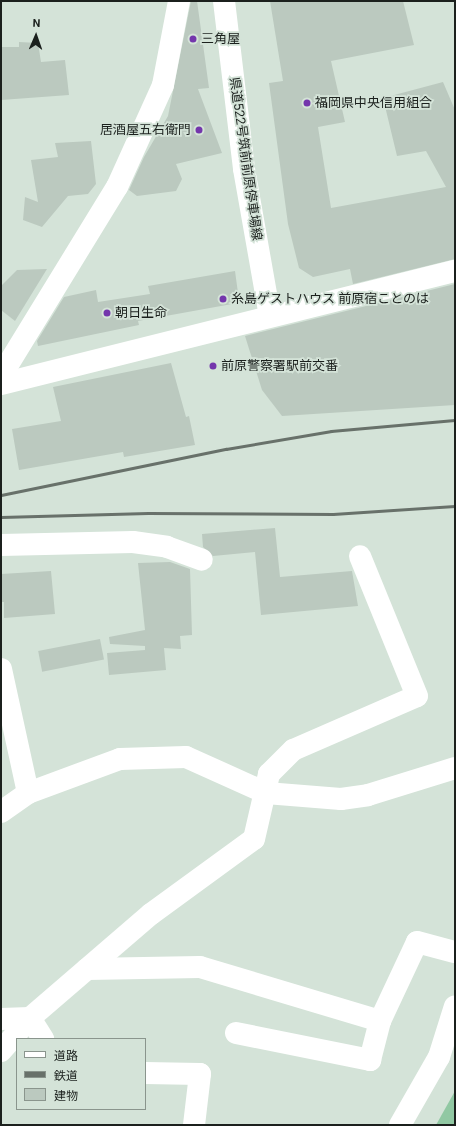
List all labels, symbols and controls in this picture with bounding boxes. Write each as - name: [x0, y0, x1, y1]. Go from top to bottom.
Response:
- north arrow: [16, 16, 56, 56]
- text: N: [32, 17, 41, 30]
- place label: 三角屋: [201, 31, 240, 47]
- marker: 三角屋: [188, 34, 198, 44]
- street label: 県道522号筑前前原停車場線: [226, 76, 264, 242]
- place label: 福岡県中央信用組合: [315, 95, 432, 111]
- marker: 福岡県中央信用組合: [302, 98, 312, 108]
- place label: 居酒屋五右衛門: [100, 122, 191, 138]
- marker: 居酒屋五右衛門: [194, 125, 204, 135]
- place label: 糸島ゲストハウス 前原宿ことのは: [231, 291, 429, 307]
- marker: 糸島ゲストハウス 前原宿ことのは: [218, 294, 228, 304]
- place label: 朝日生命: [115, 305, 167, 321]
- marker: 朝日生命: [102, 308, 112, 318]
- place label: 前原警察署駅前交番: [221, 358, 338, 374]
- marker: 前原警察署駅前交番: [208, 361, 218, 371]
- legend: [16, 1038, 146, 1110]
- text: 道路: [54, 1049, 78, 1063]
- text: 鉄道: [54, 1069, 78, 1083]
- text: 建物: [54, 1089, 78, 1103]

